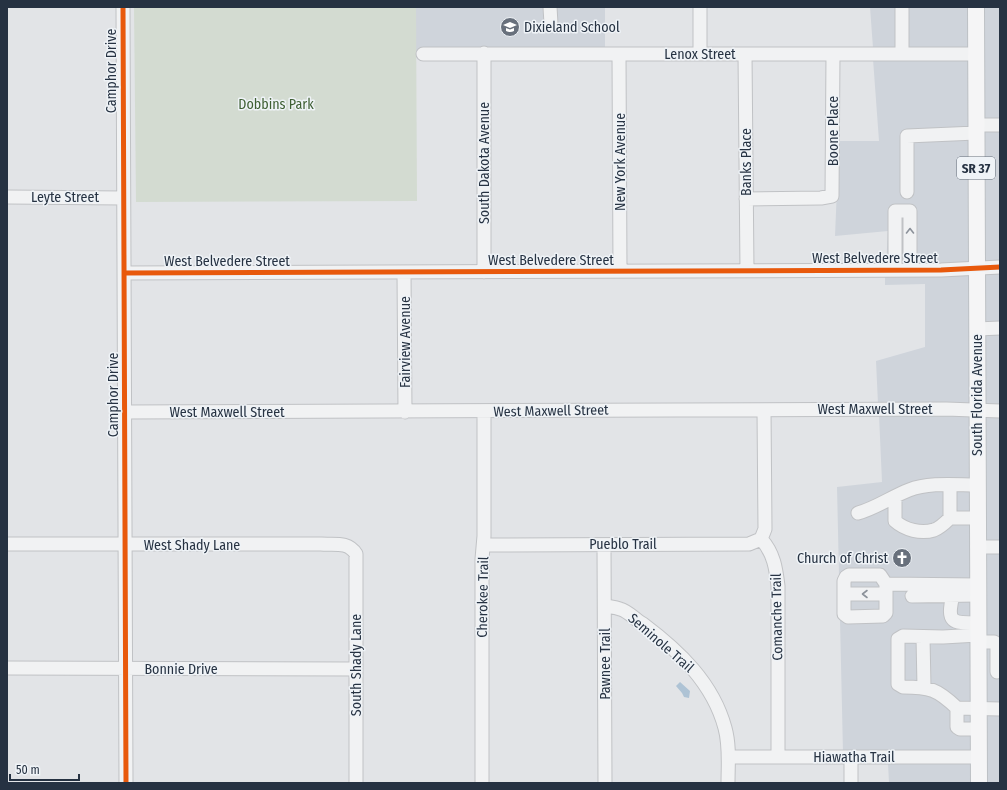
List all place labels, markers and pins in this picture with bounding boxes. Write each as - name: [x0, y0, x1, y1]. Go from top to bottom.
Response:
- school or university icon: Dixieland School: [499, 16, 521, 38]
- place label: Dixieland School: [524, 19, 620, 36]
- church icon: Church of Christ: [891, 547, 913, 569]
- place label: Church of Christ: [797, 550, 888, 567]

